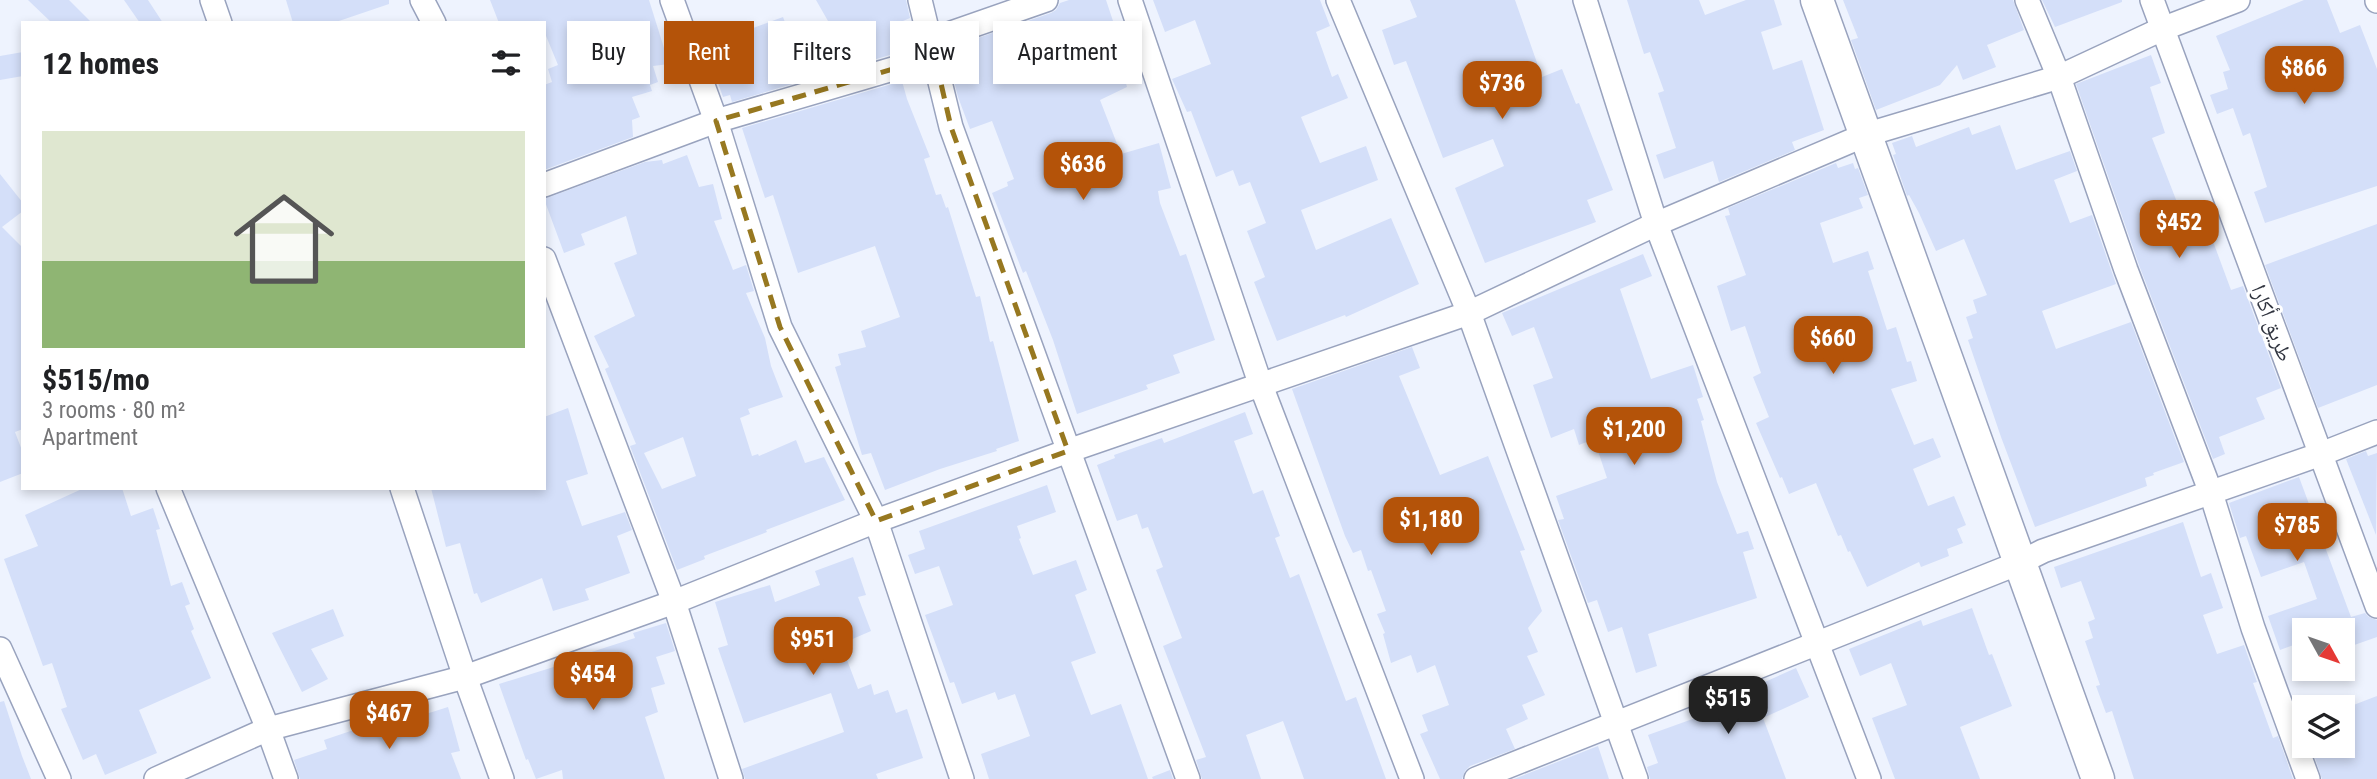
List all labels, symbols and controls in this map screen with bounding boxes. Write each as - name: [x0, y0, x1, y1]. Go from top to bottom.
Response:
- chip: Buy: [567, 21, 650, 84]
- chip: Rent: [664, 21, 754, 84]
- chip: Filters: [768, 21, 876, 84]
- chip: New: [890, 21, 979, 84]
- chip: Apartment: [993, 21, 1142, 84]
- icon: filters: [487, 44, 525, 82]
- text: 12 homes: [42, 46, 159, 81]
- pin: $866: [2263, 46, 2345, 106]
- text: $866: [2281, 55, 2327, 82]
- pin: $736: [1461, 61, 1543, 121]
- text: $736: [1479, 70, 1525, 97]
- pin: $636: [1042, 142, 1124, 202]
- text: $636: [1060, 151, 1106, 178]
- icon: home: [221, 176, 347, 302]
- pin: $452: [2138, 201, 2220, 260]
- text: $452: [2156, 209, 2202, 236]
- street label: طريق أكارا: [2246, 281, 2298, 365]
- pin: $660: [1792, 316, 1874, 376]
- text: $660: [1810, 325, 1856, 352]
- text: $515/mo: [42, 362, 150, 397]
- text: 3 rooms · 80 m²: [42, 397, 185, 424]
- pin: $1,200: [1577, 407, 1691, 467]
- text: $1,200: [1602, 416, 1666, 443]
- text: Apartment: [42, 424, 138, 451]
- pin: $1,180: [1374, 498, 1488, 557]
- pin: $785: [2256, 504, 2338, 563]
- text: $1,180: [1399, 506, 1463, 533]
- text: $785: [2274, 512, 2320, 539]
- pin: $951: [772, 618, 854, 677]
- north arrow: [2292, 618, 2356, 681]
- map controls: [2292, 618, 2355, 758]
- text: $951: [790, 626, 836, 653]
- pin: $454: [552, 652, 634, 712]
- text: $454: [570, 661, 616, 688]
- pin: $515: [1687, 676, 1769, 736]
- text: $515: [1705, 685, 1751, 712]
- pin: $467: [348, 692, 430, 751]
- button: layers: [2292, 695, 2355, 758]
- text: $467: [366, 700, 412, 727]

